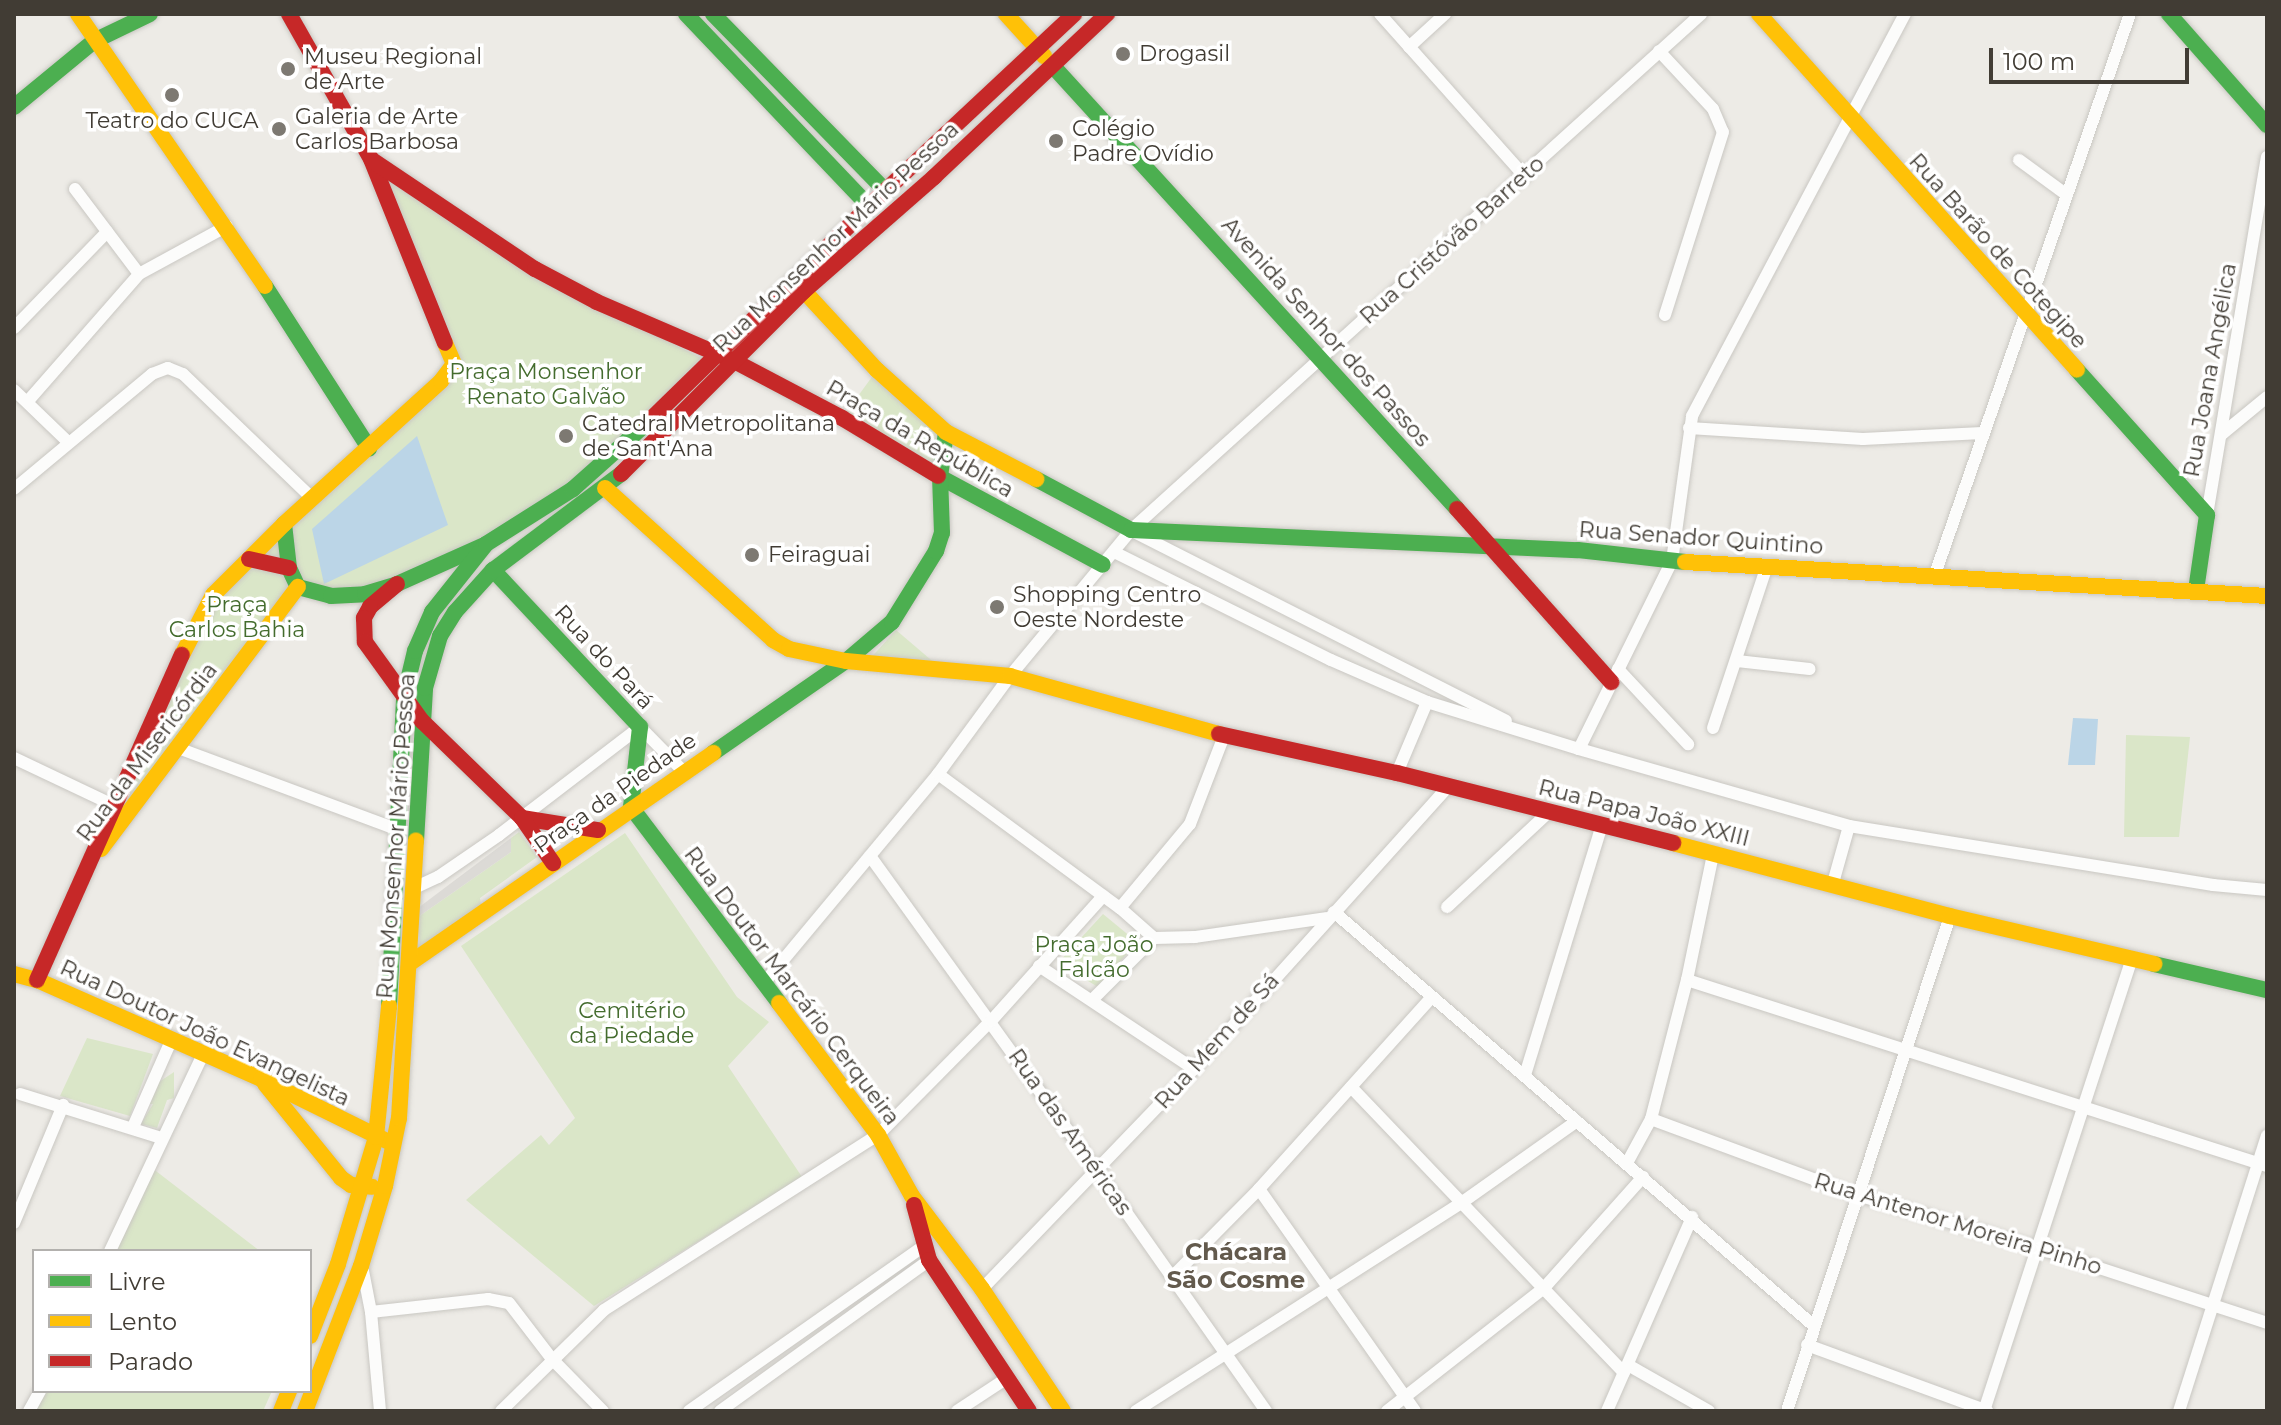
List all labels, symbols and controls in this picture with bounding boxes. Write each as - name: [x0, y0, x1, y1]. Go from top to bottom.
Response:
- scale bar: [1993, 32, 2193, 82]
- place label: Drogasil: [1139, 41, 1230, 67]
- place label: Museu Regional de Arte: [304, 43, 482, 94]
- marker: Drogasil: [1114, 45, 1132, 63]
- text: 100 m: [2003, 47, 2075, 76]
- marker: Museu Regional de Arte: [279, 60, 297, 78]
- marker: Teatro do CUCA: [163, 86, 181, 104]
- place label: Galeria de Arte Carlos Barbosa: [295, 103, 459, 154]
- place label: Teatro do CUCA: [86, 108, 258, 134]
- place label: Colégio Padre Ovídio: [1072, 115, 1214, 166]
- street label: Rua Monsenhor Mário Pessoa: [708, 116, 964, 358]
- marker: Galeria de Arte Carlos Barbosa: [270, 120, 288, 138]
- marker: Colégio Padre Ovídio: [1047, 132, 1065, 150]
- street label: Rua Barão de Cotegipe: [1903, 148, 2093, 354]
- street label: Rua Cristóvão Barreto: [1354, 150, 1550, 330]
- street label: Avenida Senhor dos Passos: [1216, 212, 1436, 452]
- street label: Rua Joana Angélica: [2178, 261, 2242, 479]
- park label: Praça Monsenhor Renato Galvão: [449, 358, 643, 410]
- street label: Praça da República: [822, 375, 1018, 503]
- place label: Catedral Metropolitana de Sant'Ana: [582, 410, 835, 462]
- marker: Catedral Metropolitana de Sant'Ana: [557, 427, 575, 445]
- street label: Rua Senador Quintino: [1578, 516, 1824, 560]
- place label: Feiraguai: [768, 542, 870, 568]
- marker: Feiraguai: [743, 546, 761, 564]
- place label: Shopping Centro Oeste Nordeste: [1013, 581, 1201, 632]
- park label: Praça Carlos Bahia: [169, 591, 305, 642]
- marker: Shopping Centro Oeste Nordeste: [988, 598, 1006, 616]
- street label: Rua do Pará: [549, 599, 659, 715]
- street label: Rua da Misericórdia: [71, 657, 223, 847]
- street label: Rua Monsenhor Mário Pessoa: [371, 672, 421, 1000]
- street label: Praça da Piedade: [529, 727, 701, 859]
- street label: Rua Papa João XXIII: [1536, 774, 1752, 852]
- street label: Rua Doutor Marcário Cerqueira: [679, 842, 905, 1130]
- park label: Praça João Falcão: [1035, 931, 1153, 982]
- street label: Rua Doutor João Evangelista: [56, 954, 354, 1112]
- street label: Rua Mem de Sá: [1149, 968, 1285, 1114]
- park label: Cemitério da Piedade: [570, 997, 694, 1048]
- street label: Rua das Américas: [1003, 1044, 1137, 1220]
- street label: Rua Antenor Moreira Pinho: [1811, 1168, 2105, 1280]
- district label: Chácara São Cosme: [1167, 1238, 1305, 1294]
- legend: [32, 1249, 312, 1393]
- text: Livre: [108, 1267, 165, 1296]
- text: Lento: [108, 1307, 177, 1336]
- text: Parado: [108, 1347, 193, 1376]

